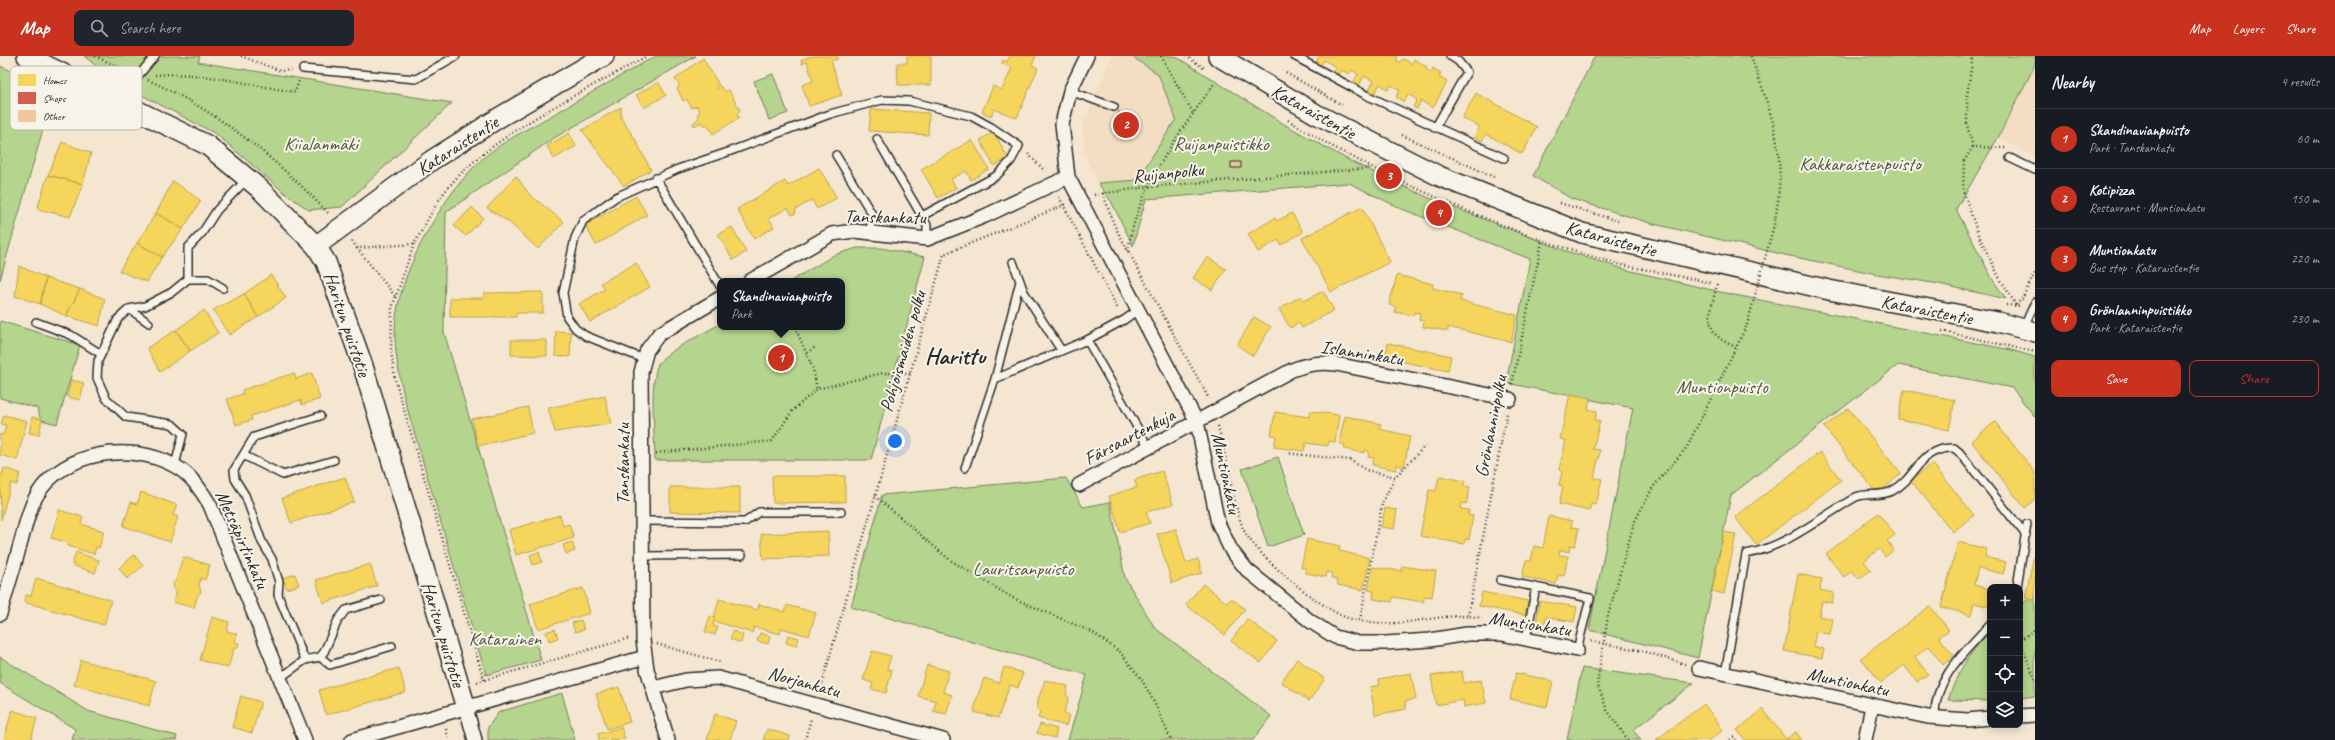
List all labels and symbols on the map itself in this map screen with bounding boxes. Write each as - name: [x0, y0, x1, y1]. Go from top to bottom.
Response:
- legend: [10, 66, 142, 130]
- text: Homes: [43, 73, 68, 87]
- street label: Kataraistentie: [1267, 79, 1361, 146]
- text: Shops: [43, 91, 67, 105]
- text: Other: [43, 109, 66, 123]
- street label: Kataraistentie: [412, 110, 504, 181]
- pin: 2: [1113, 110, 1139, 140]
- park label: Kiialanmäki: [284, 132, 361, 156]
- park label: Ruijanpuistikko: [1173, 132, 1270, 156]
- park label: Kakkaraistenpuisto: [1799, 152, 1923, 176]
- street label: Ruijanpolku: [1131, 157, 1207, 189]
- pin: 3: [1376, 161, 1402, 191]
- pin: 4: [1426, 198, 1452, 228]
- street label: Tanskankatu: [844, 204, 927, 230]
- street label: Kataraistentie: [1563, 215, 1660, 263]
- street label: Haritun puistotie: [318, 269, 377, 381]
- street label: Pohjoismaiden polku: [874, 286, 932, 415]
- street label: Kataraistentie: [1879, 289, 1976, 331]
- street label: Islanninkatu: [1319, 335, 1405, 371]
- district label: Harittu: [925, 342, 987, 371]
- pin: 1: [768, 343, 794, 373]
- street label: Grönlanninpolku: [1469, 372, 1513, 479]
- park label: Muntionpuisto: [1676, 375, 1769, 399]
- street label: Färsaartenkuja: [1080, 402, 1180, 471]
- street label: Tanskankatu: [611, 422, 635, 505]
- street label: Muntionkatu: [1206, 430, 1247, 518]
- your location: [885, 431, 905, 451]
- street label: Metsäpirtinkatu: [210, 487, 275, 593]
- park label: Lauritsanpuisto: [973, 557, 1075, 581]
- street label: Haritun puistotie: [416, 579, 471, 692]
- street label: Muntionkatu: [1487, 606, 1575, 643]
- park label: Katarainen: [469, 627, 542, 651]
- street label: Norjankatu: [765, 661, 843, 703]
- street label: Muntionkatu: [1805, 662, 1893, 703]

